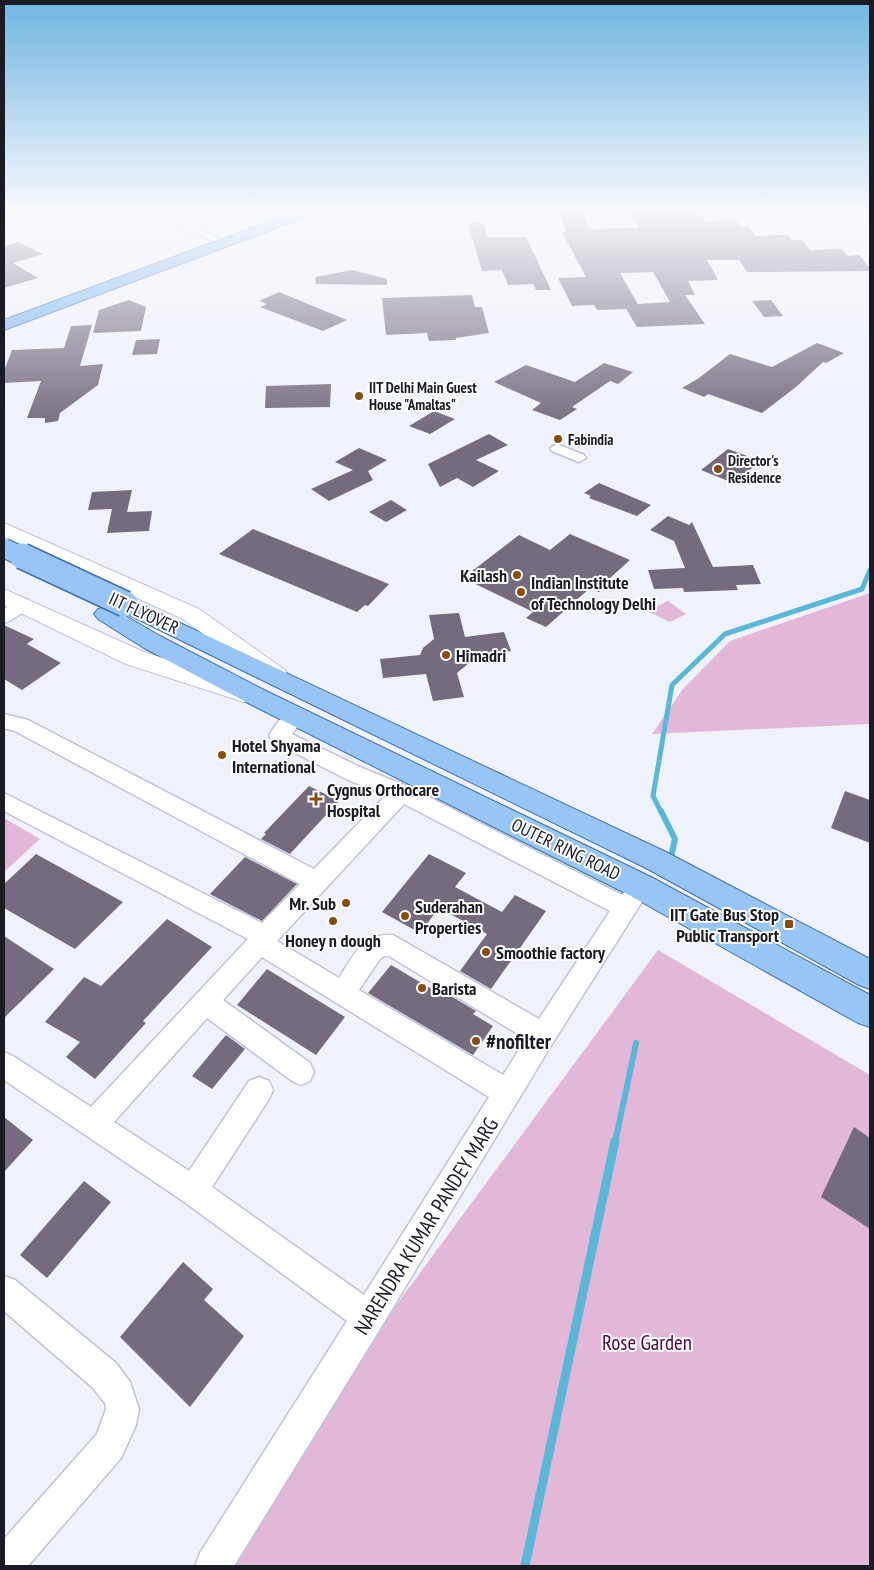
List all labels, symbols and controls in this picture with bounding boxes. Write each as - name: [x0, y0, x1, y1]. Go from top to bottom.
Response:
- place label: IIT Delhi Main Guest House "Amaltas": [369, 378, 477, 414]
- marker: IIT Delhi Main Guest House "Amaltas": [353, 390, 365, 402]
- place label: Fabindia: [568, 430, 613, 449]
- marker: Fabindia: [552, 433, 564, 445]
- place label: Director's Residence: [728, 451, 781, 487]
- marker: Director's Residence: [712, 463, 724, 475]
- place label: Kailash: [460, 564, 507, 587]
- marker: Kailash: [511, 569, 523, 581]
- place label: Indian Institute of Technology Delhi: [531, 571, 656, 615]
- marker: Indian Institute of Technology Delhi: [515, 586, 527, 598]
- street label: IIT FLYOVER: [105, 587, 183, 639]
- place label: Himadri: [456, 644, 506, 667]
- marker: Himadri: [440, 649, 452, 661]
- place label: Hotel Shyama International: [232, 734, 321, 778]
- marker: Hotel Shyama International: [216, 749, 228, 761]
- place label: Cygnus Orthocare Hospital: [327, 778, 439, 822]
- marker: Cygnus Orthocare Hospital: [309, 792, 323, 806]
- street label: OUTER RING ROAD: [508, 813, 624, 885]
- place label: Mr. Sub: [289, 892, 336, 915]
- place label: Suderahan Properties: [415, 895, 483, 939]
- marker: Mr. Sub: [340, 897, 352, 909]
- place label: IIT Gate Bus Stop Public Transport: [670, 903, 780, 947]
- marker: Suderahan Properties: [399, 910, 411, 922]
- marker: Honey n dough: [327, 915, 339, 927]
- marker: IIT Gate Bus Stop Public Transport: [783, 918, 795, 930]
- place label: Honey n dough: [285, 929, 381, 952]
- place label: Smoothie factory: [496, 941, 606, 964]
- marker: Smoothie factory: [480, 946, 492, 958]
- place label: Barista: [432, 977, 477, 1000]
- marker: Barista: [416, 982, 428, 994]
- place label: #nofilter: [486, 1028, 552, 1055]
- marker: #nofilter: [470, 1035, 482, 1047]
- street label: NARENDRA KUMAR PANDEY MARG: [348, 1112, 504, 1340]
- park label: Rose Garden: [602, 1329, 692, 1356]

